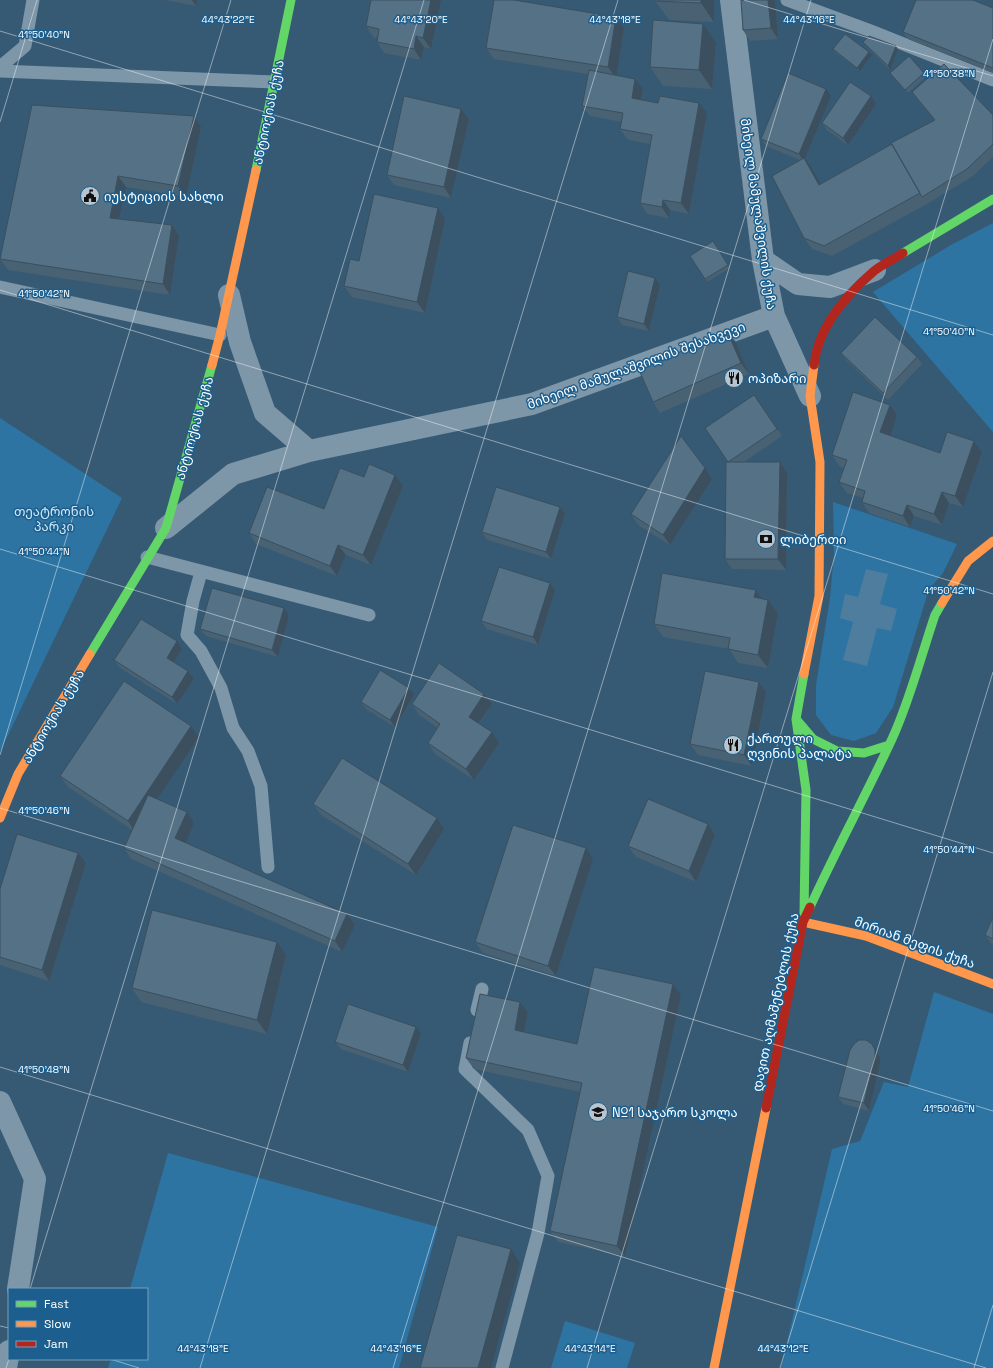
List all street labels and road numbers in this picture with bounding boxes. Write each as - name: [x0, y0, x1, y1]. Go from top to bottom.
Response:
- street label: ანტიოქიას ქუჩა: [249, 58, 288, 166]
- street label: მიხეილ მამულაშვილის ქუჩა: [737, 117, 780, 311]
- street label: მიხეილ მამულაშვილის შესახვევი: [525, 318, 748, 413]
- street label: ანტიოქიას ქუჩა: [172, 375, 217, 482]
- street label: ანტიოქიას ქუჩა: [19, 666, 88, 766]
- street label: დავით აღმაშენებლის ქუჩა: [748, 911, 803, 1093]
- street label: მირიან მეფის ქუჩა: [852, 913, 977, 972]

